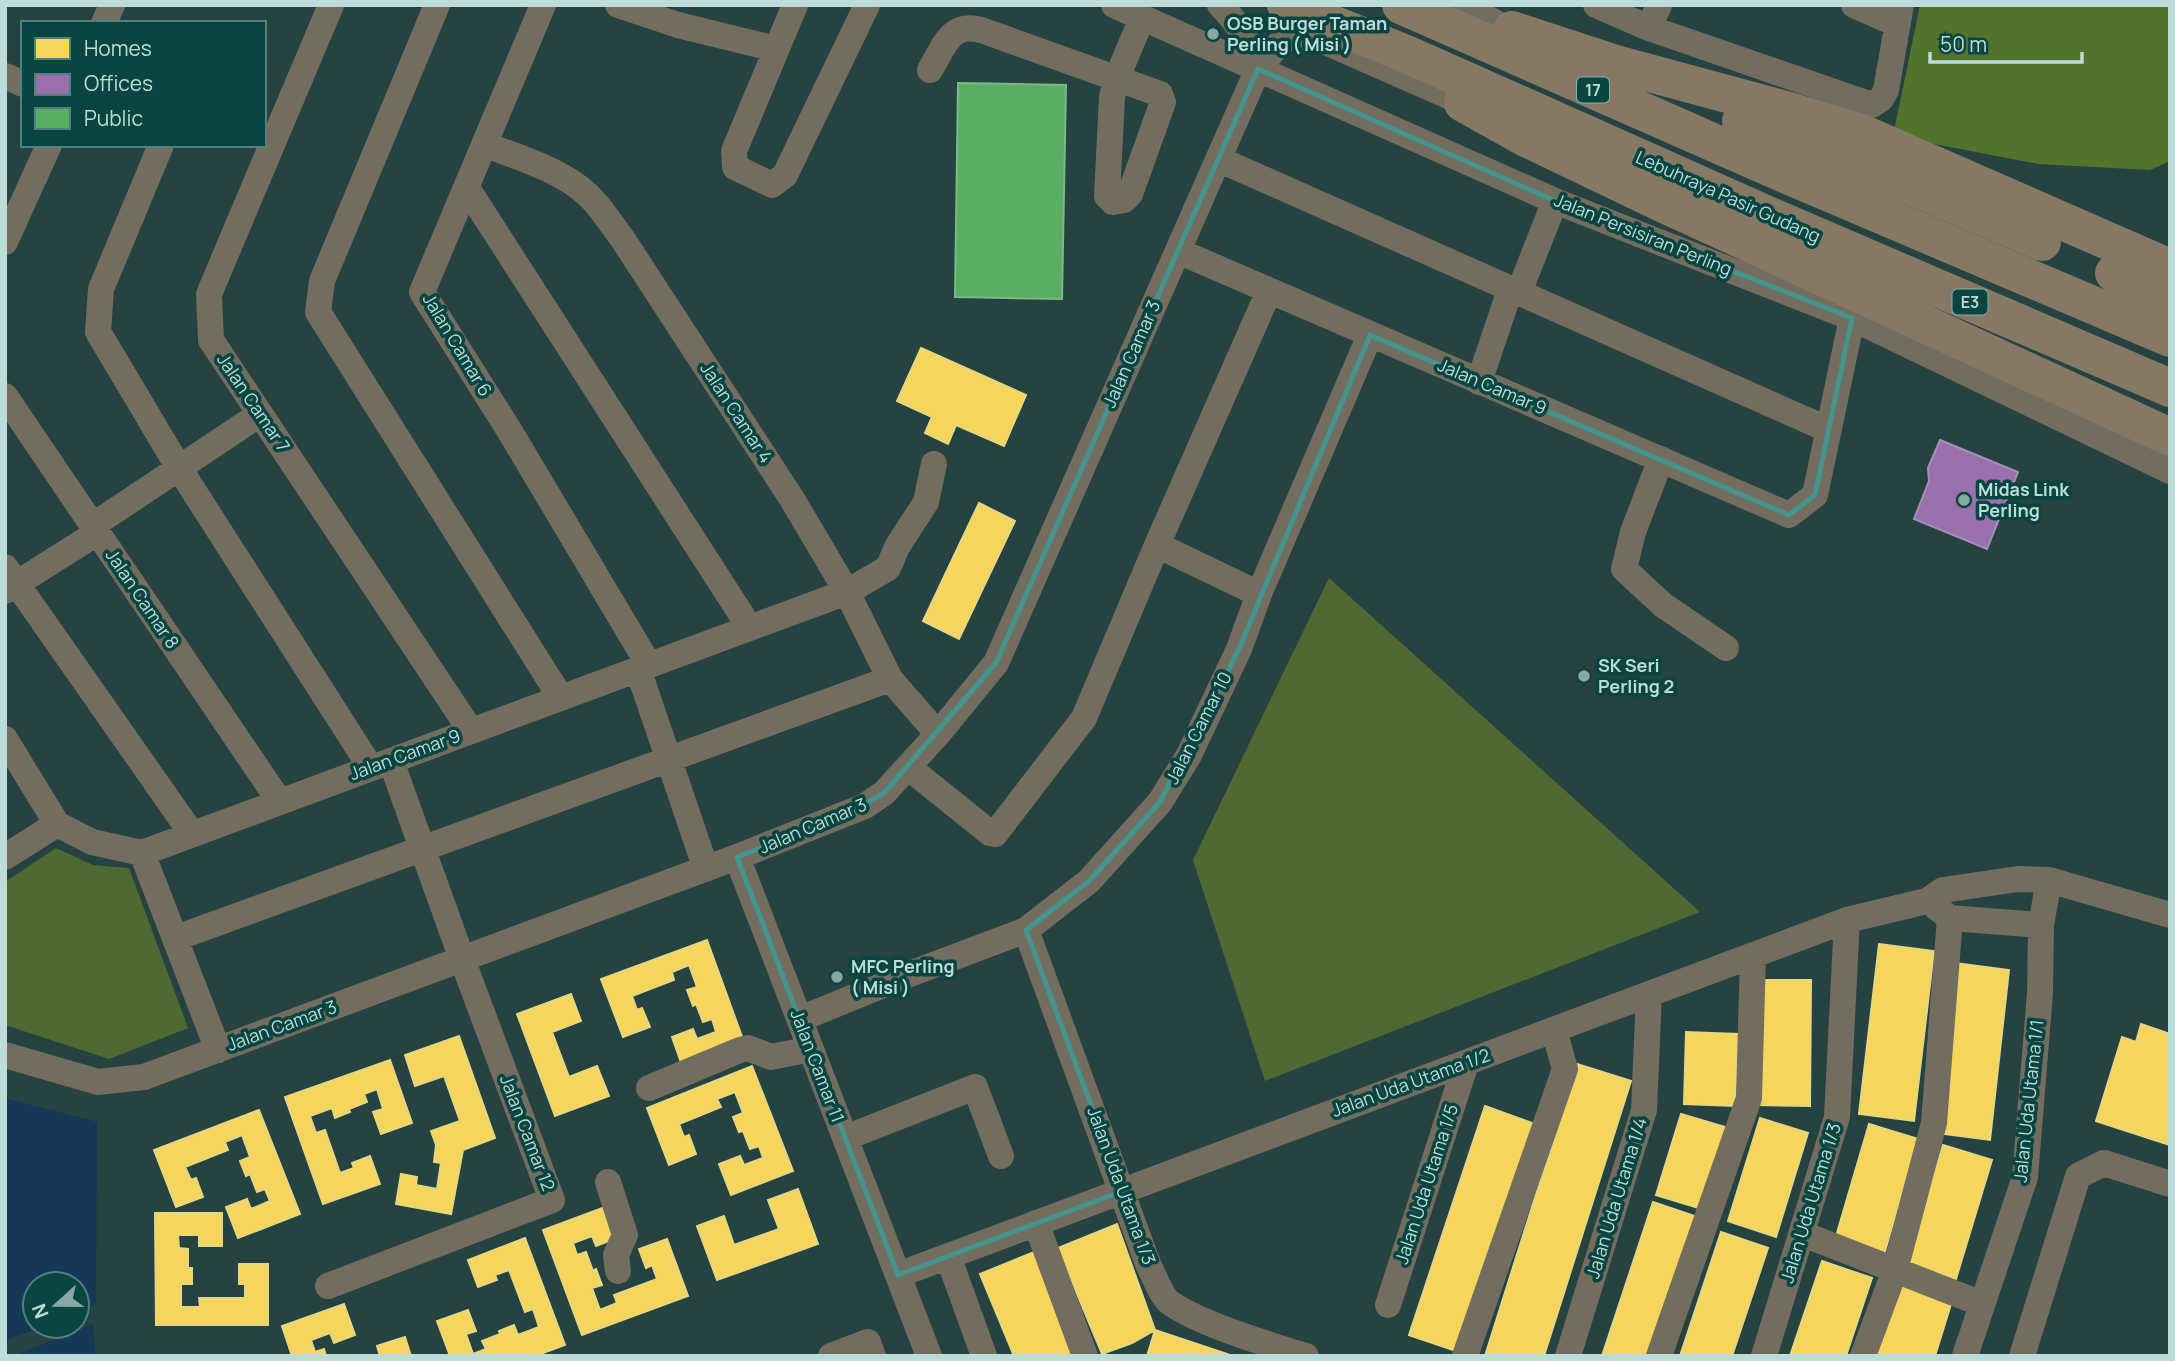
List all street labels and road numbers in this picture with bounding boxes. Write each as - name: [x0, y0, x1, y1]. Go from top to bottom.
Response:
- road number: 17: [1577, 78, 1609, 102]
- street label: Lebuhraya Pasir Gudang: [1632, 145, 1824, 248]
- street label: Jalan Persisiran Perling: [1551, 187, 1736, 281]
- street label: Jalan Camar 6: [418, 288, 498, 400]
- road number: E3: [1952, 290, 1988, 314]
- street label: Jalan Camar 3: [1097, 296, 1165, 411]
- street label: Jalan Camar 7: [212, 348, 296, 456]
- street label: Jalan Camar 9: [1434, 352, 1551, 420]
- street label: Jalan Camar 4: [695, 357, 778, 468]
- street label: Jalan Camar 8: [101, 544, 185, 653]
- street label: Jalan Camar 10: [1159, 667, 1237, 788]
- street label: Jalan Camar 9: [346, 723, 463, 785]
- street label: Jalan Camar 3: [755, 792, 870, 859]
- street label: Jalan Camar 3: [224, 994, 340, 1056]
- street label: Jalan Camar 11: [785, 1006, 850, 1126]
- street label: Jalan Uda Utama 1/1: [2008, 1018, 2048, 1183]
- street label: Jalan Uda Utama 1/2: [1328, 1042, 1493, 1122]
- street label: Jalan Camar 12: [495, 1071, 561, 1194]
- street label: Jalan Uda Utama 1/5: [1389, 1101, 1463, 1267]
- street label: Jalan Uda Utama 1/3: [1082, 1103, 1162, 1268]
- street label: Jalan Uda Utama 1/4: [1580, 1114, 1652, 1281]
- street label: Jalan Uda Utama 1/3: [1774, 1120, 1846, 1286]

